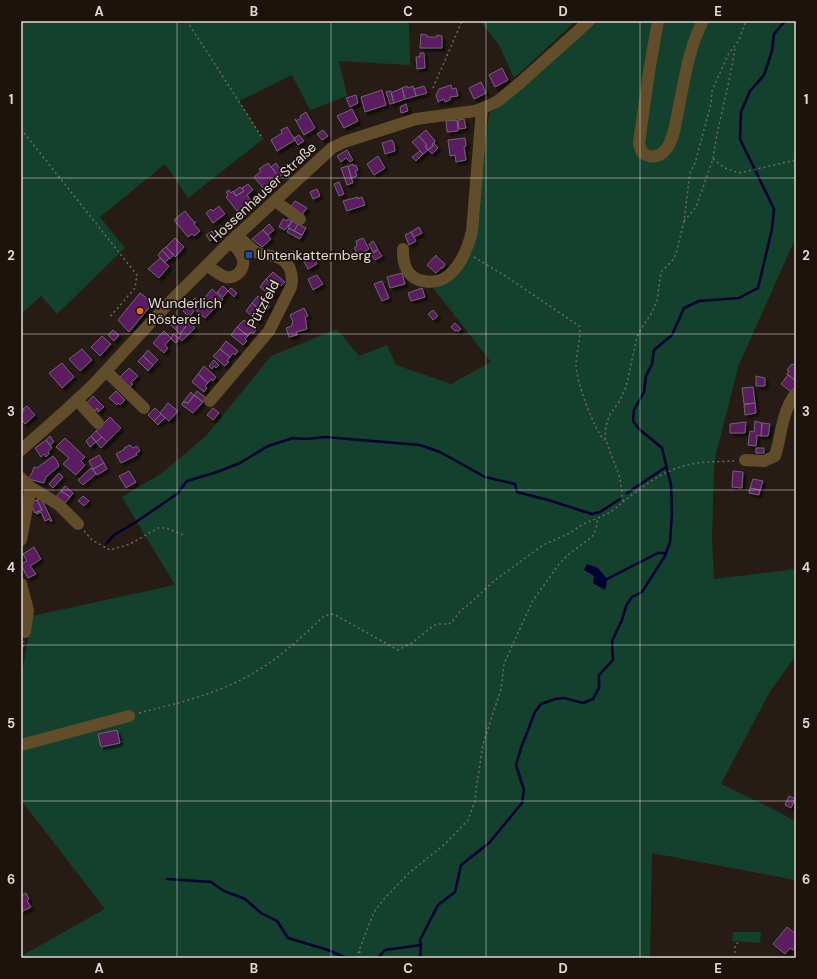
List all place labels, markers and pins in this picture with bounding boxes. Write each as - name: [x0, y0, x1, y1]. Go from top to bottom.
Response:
- place label: Untenkatternberg: [257, 246, 372, 264]
- marker: Untenkatternberg: [244, 250, 254, 260]
- place label: Wunderlich Rösterei: [148, 294, 222, 328]
- marker: Wunderlich Rösterei: [135, 306, 145, 316]

